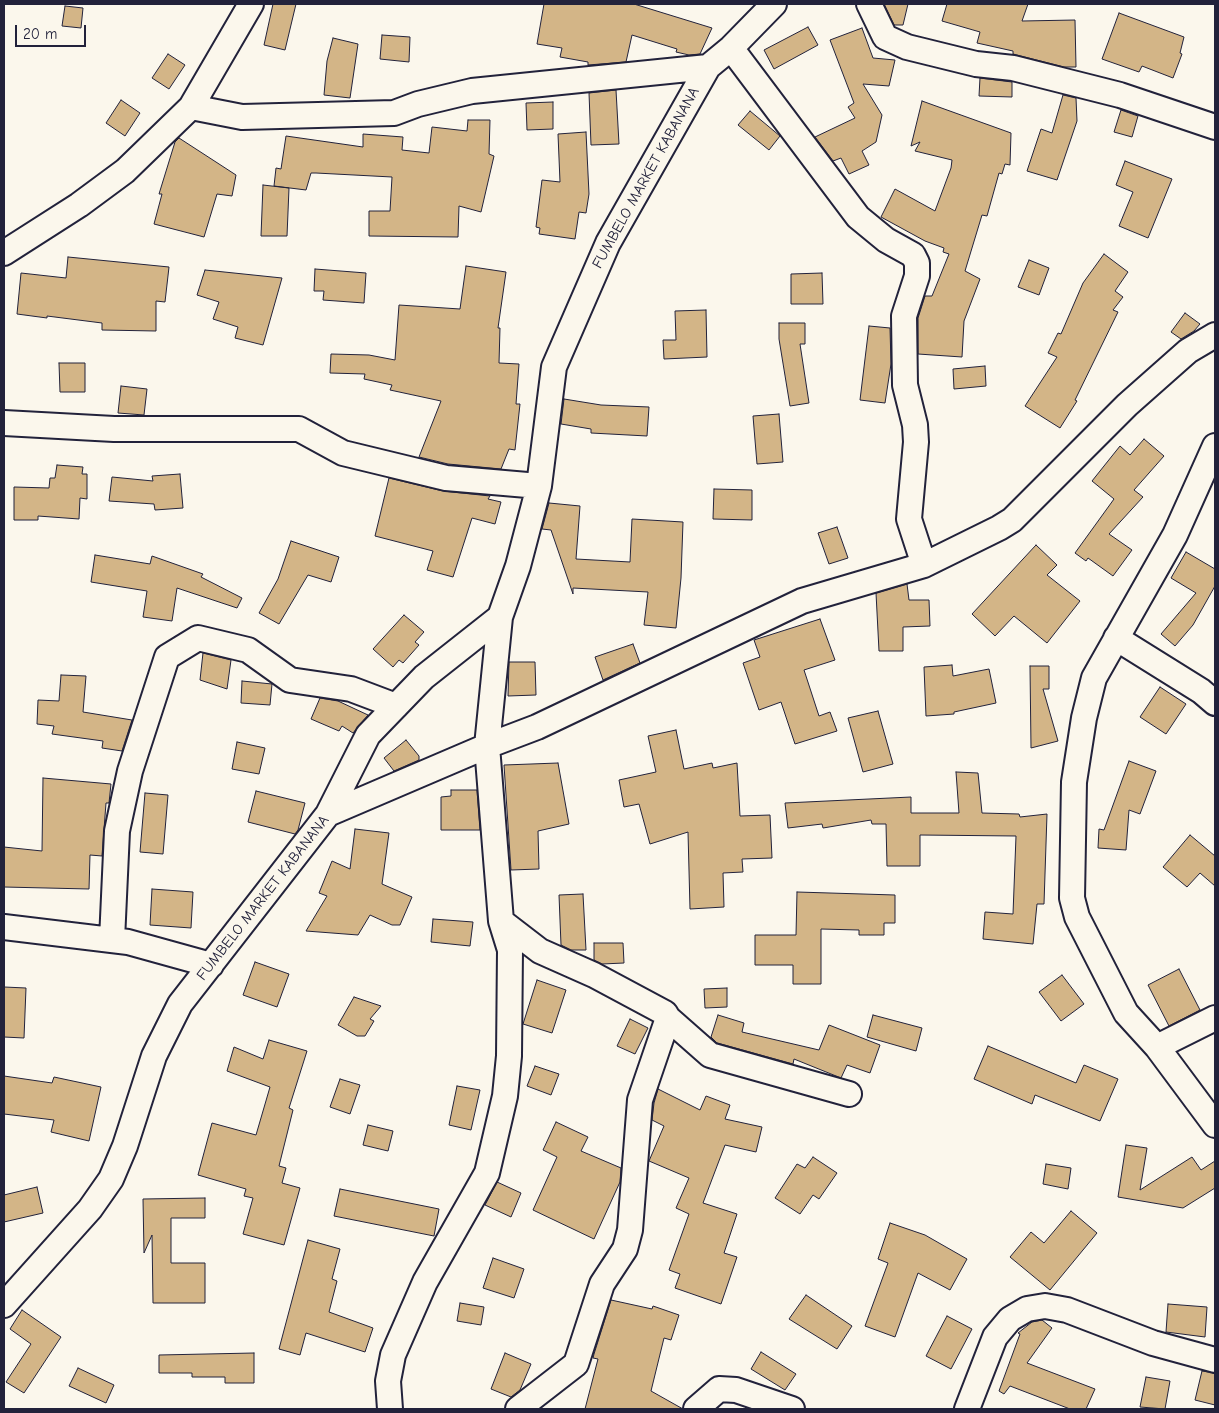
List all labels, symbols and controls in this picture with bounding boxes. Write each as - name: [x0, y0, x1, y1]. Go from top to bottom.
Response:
- scale bar: [18, 15, 89, 47]
- text: 20 m: [23, 25, 57, 43]
- street label: FUMBELO MARKET KABANANA: [589, 84, 703, 272]
- street label: FUMBELO MARKET KABANANA: [193, 812, 333, 984]

